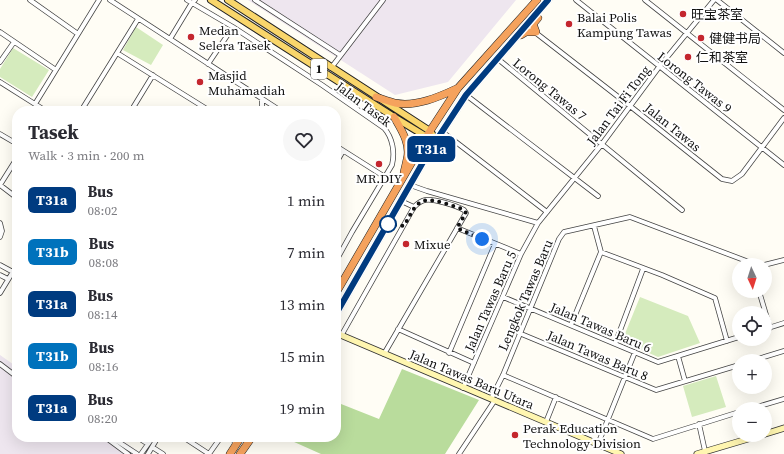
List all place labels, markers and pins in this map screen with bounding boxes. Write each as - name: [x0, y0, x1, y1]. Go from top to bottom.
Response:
- place label: 旺宝茶室: [691, 6, 743, 23]
- place label: Balai Polis Kampung Tawas: [577, 9, 672, 41]
- marker: 旺宝茶室: [678, 9, 688, 19]
- marker: Balai Polis Kampung Tawas: [564, 19, 574, 29]
- place label: Medan Selera Tasek: [199, 22, 271, 54]
- place label: 健健书局: [709, 30, 761, 47]
- marker: Medan Selera Tasek: [186, 32, 196, 42]
- marker: 健健书局: [696, 33, 706, 43]
- place label: 仁和茶室: [696, 49, 748, 66]
- marker: 仁和茶室: [683, 52, 693, 62]
- place label: Masjid Muhamadiah: [208, 67, 286, 99]
- marker: Masjid Muhamadiah: [195, 77, 205, 87]
- marker: MR.DIY: [374, 159, 384, 169]
- place label: MR.DIY: [356, 170, 403, 187]
- unlabelled marker: [379, 215, 397, 233]
- place label: Mixue: [414, 236, 451, 253]
- marker: Mixue: [401, 239, 411, 249]
- place label: Perak Education Technology Division: [523, 420, 641, 452]
- marker: Perak Education Technology Division: [510, 430, 520, 440]

